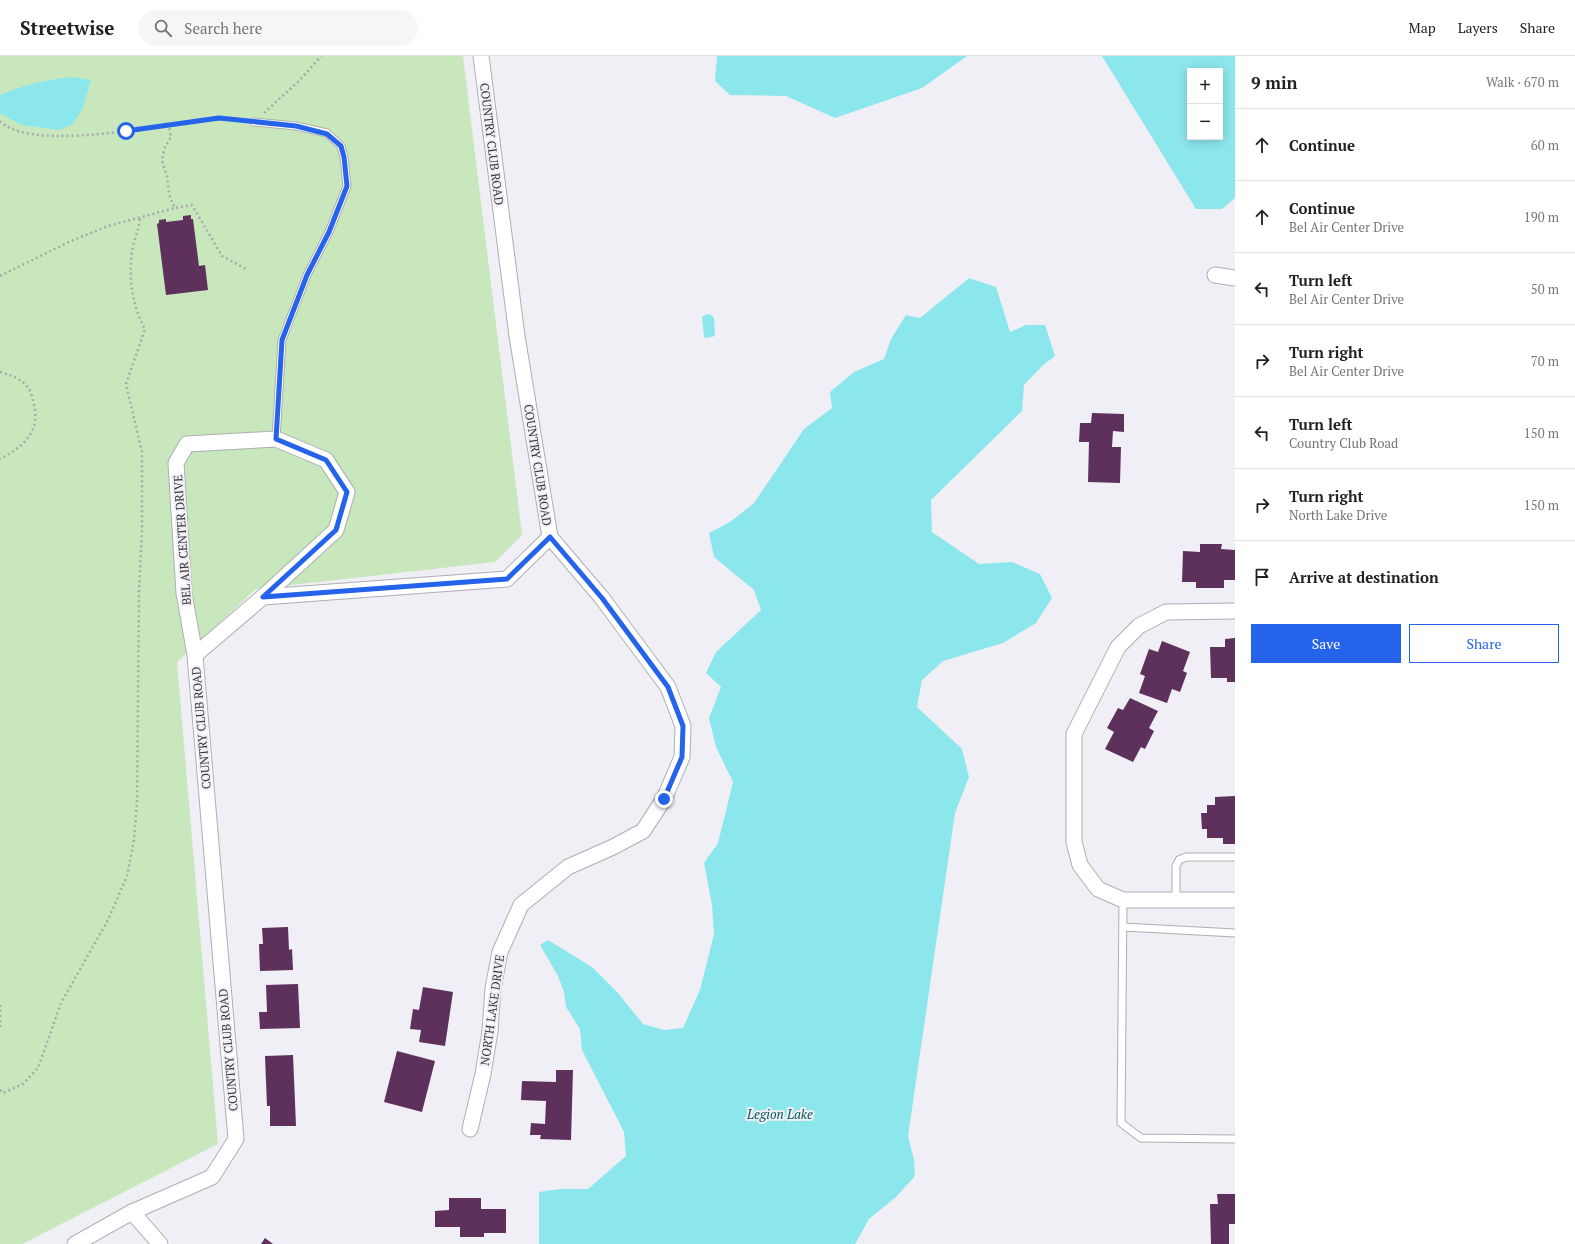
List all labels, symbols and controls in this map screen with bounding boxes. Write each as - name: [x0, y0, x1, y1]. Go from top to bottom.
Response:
- search box: [138, 10, 418, 46]
- text: Streetwise: [20, 15, 114, 40]
- icon: search: [152, 17, 174, 39]
- text: Search here: [184, 18, 262, 38]
- text: Map: [1409, 18, 1436, 37]
- text: Layers: [1458, 18, 1498, 37]
- text: Share: [1520, 18, 1555, 37]
- map controls: [1187, 68, 1223, 140]
- button: +: [1187, 68, 1223, 104]
- text: 9 min: [1251, 71, 1298, 94]
- text: Walk · 670 m: [1486, 73, 1559, 91]
- street label: COUNTRY CLUB ROAD: [477, 82, 507, 206]
- button: −: [1187, 104, 1223, 140]
- route start: [117, 122, 135, 140]
- icon: ahead: [1251, 134, 1273, 156]
- text: Continue: [1289, 135, 1355, 155]
- text: 60 m: [1531, 136, 1559, 154]
- text: Continue: [1289, 198, 1355, 218]
- icon: ahead: [1251, 206, 1273, 228]
- text: 190 m: [1524, 208, 1559, 226]
- text: Bel Air Center Drive: [1289, 218, 1404, 236]
- text: Turn left: [1289, 270, 1353, 290]
- icon: left: [1251, 278, 1273, 300]
- text: 50 m: [1531, 280, 1559, 298]
- text: Bel Air Center Drive: [1289, 290, 1404, 308]
- text: Turn right: [1289, 342, 1364, 362]
- icon: right: [1251, 350, 1273, 372]
- text: 70 m: [1531, 352, 1559, 370]
- text: Bel Air Center Drive: [1289, 362, 1404, 380]
- street label: COUNTRY CLUB ROAD: [521, 403, 555, 527]
- text: Turn left: [1289, 414, 1353, 434]
- icon: left: [1251, 422, 1273, 444]
- text: 150 m: [1524, 424, 1559, 442]
- text: Country Club Road: [1289, 434, 1398, 452]
- street label: BEL AIR CENTER DRIVE: [170, 474, 194, 606]
- text: Turn right: [1289, 486, 1364, 506]
- icon: right: [1251, 494, 1273, 516]
- text: 150 m: [1524, 496, 1559, 514]
- text: North Lake Drive: [1289, 506, 1387, 524]
- icon: arrive: [1251, 566, 1273, 588]
- text: Arrive at destination: [1289, 567, 1439, 587]
- button: Save: [1251, 624, 1401, 663]
- button: Share: [1409, 624, 1559, 663]
- street label: COUNTRY CLUB ROAD: [188, 666, 214, 790]
- route end: [655, 790, 673, 808]
- street label: NORTH LAKE DRIVE: [477, 954, 507, 1066]
- street label: COUNTRY CLUB ROAD: [215, 988, 241, 1112]
- water label: Legion Lake: [746, 1105, 813, 1123]

